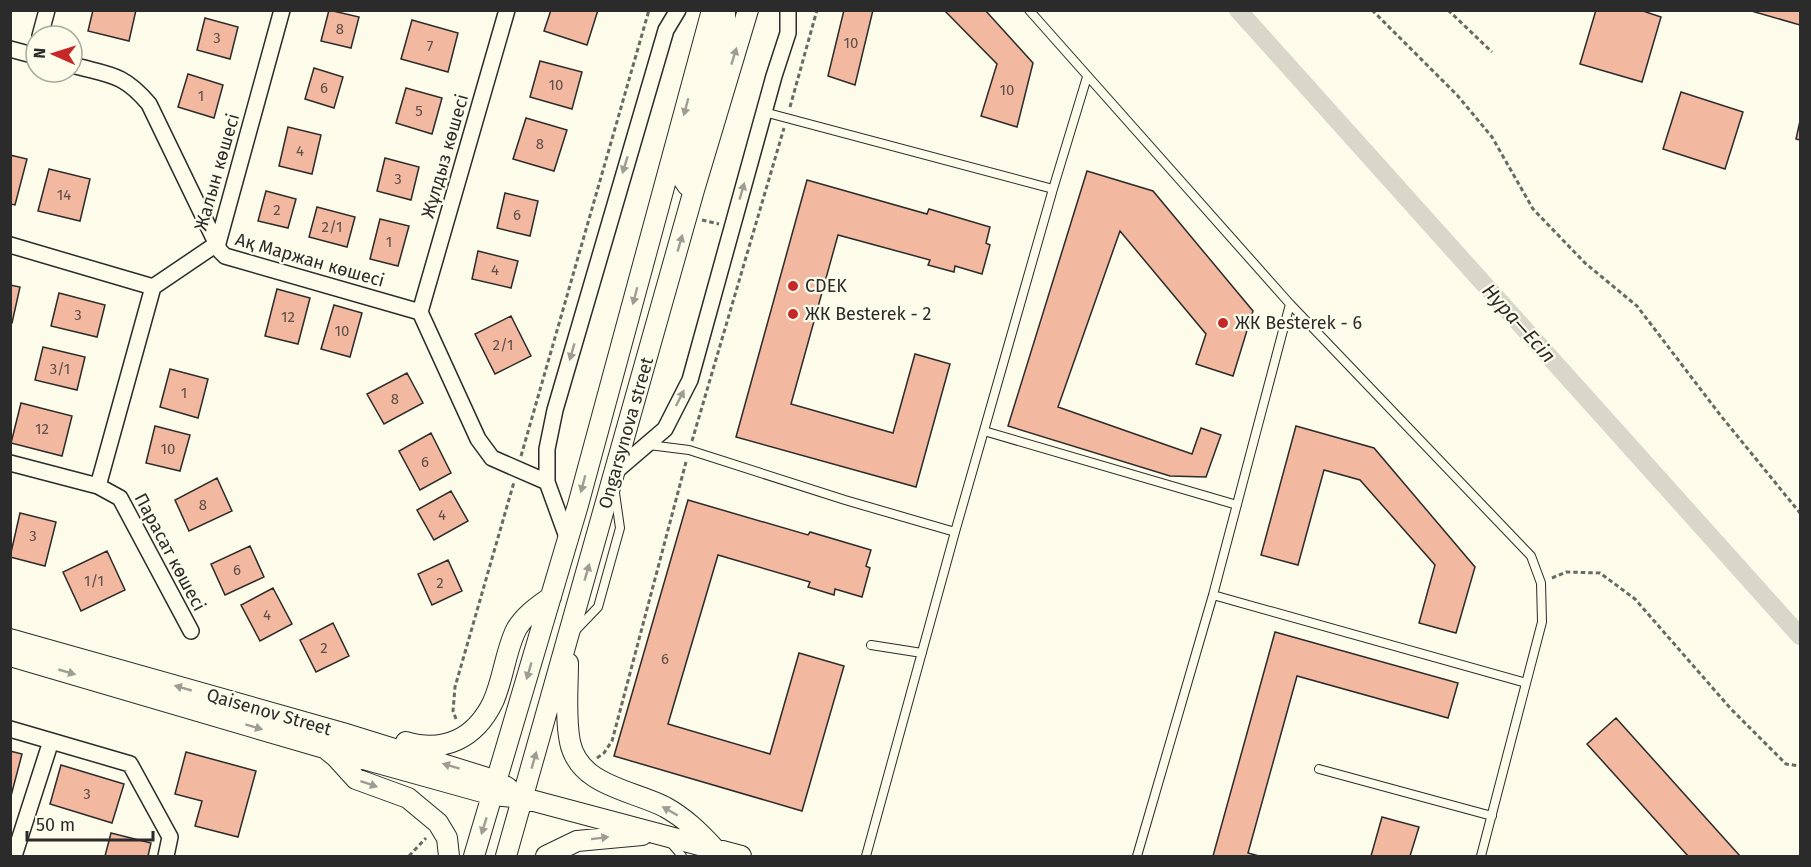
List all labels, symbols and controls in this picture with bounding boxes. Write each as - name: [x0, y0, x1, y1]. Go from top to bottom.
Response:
- house number: 8: [336, 20, 344, 38]
- north arrow: [24, 24, 84, 84]
- house number: 3: [213, 29, 221, 47]
- house number: 10: [844, 34, 858, 52]
- house number: 7: [427, 37, 434, 55]
- text: N: [30, 47, 49, 59]
- one-way arrow: [730, 47, 739, 65]
- house number: 10: [549, 76, 563, 94]
- house number: 6: [320, 79, 328, 97]
- house number: 10: [1000, 81, 1014, 99]
- house number: 1: [198, 87, 204, 105]
- street label: Жұлдыз көшесі: [417, 91, 473, 221]
- one-way arrow: [680, 98, 690, 117]
- house number: 5: [415, 102, 423, 120]
- street label: Жалын көшесі: [190, 111, 244, 233]
- house number: 8: [536, 135, 544, 153]
- house number: 4: [296, 142, 304, 160]
- one-way arrow: [620, 156, 629, 174]
- house number: 3: [394, 170, 402, 188]
- one-way arrow: [737, 182, 747, 200]
- house number: 14: [57, 186, 71, 204]
- house number: 2: [273, 201, 281, 219]
- house number: 6: [513, 206, 521, 224]
- house number: 2/1: [322, 218, 342, 236]
- street label: Ақ Маржан көшесі: [233, 228, 387, 292]
- house number: 1: [386, 233, 392, 251]
- one-way arrow: [676, 234, 685, 252]
- house number: 4: [491, 261, 499, 279]
- place label: CDEK: [805, 275, 847, 297]
- water label: Нура—Есіл: [1477, 278, 1561, 368]
- marker: CDEK: [786, 279, 800, 293]
- one-way arrow: [630, 287, 639, 305]
- place label: ЖК Besterek - 2: [805, 303, 932, 325]
- house number: 3: [74, 306, 82, 324]
- marker: ЖК Besterek - 2: [786, 307, 800, 321]
- house number: 12: [281, 308, 295, 326]
- place label: ЖК Besterek - 6: [1235, 312, 1362, 334]
- marker: ЖК Besterek - 6: [1216, 316, 1230, 330]
- house number: 10: [335, 322, 349, 340]
- house number: 2/1: [493, 336, 513, 354]
- one-way arrow: [566, 343, 576, 361]
- street label: Ongarsynova street: [594, 354, 658, 511]
- house number: 3/1: [50, 360, 70, 378]
- house number: 1: [181, 384, 187, 402]
- one-way arrow: [675, 389, 685, 407]
- house number: 8: [391, 390, 399, 408]
- house number: 12: [35, 420, 49, 438]
- house number: 10: [161, 440, 175, 458]
- house number: 6: [421, 453, 429, 471]
- one-way arrow: [578, 475, 587, 493]
- street label: Парасат көшесі: [130, 489, 210, 615]
- house number: 8: [199, 496, 207, 514]
- house number: 4: [438, 506, 446, 524]
- house number: 3: [29, 527, 37, 545]
- house number: 6: [233, 561, 241, 579]
- one-way arrow: [583, 563, 592, 581]
- house number: 1/1: [84, 572, 104, 590]
- house number: 2: [436, 574, 444, 592]
- house number: 4: [263, 606, 271, 624]
- house number: 2: [320, 639, 328, 657]
- house number: 6: [661, 650, 669, 668]
- one-way arrow: [524, 662, 533, 680]
- one-way arrow: [58, 668, 76, 677]
- one-way arrow: [174, 683, 192, 692]
- street label: Qaisenov Street: [204, 684, 334, 740]
- one-way arrow: [245, 723, 263, 732]
- one-way arrow: [529, 751, 539, 769]
- one-way arrow: [442, 761, 460, 770]
- one-way arrow: [360, 779, 378, 789]
- house number: 3: [83, 785, 91, 803]
- scale bar: [27, 804, 153, 842]
- one-way arrow: [662, 805, 678, 816]
- text: 50 m: [36, 814, 75, 836]
- one-way arrow: [479, 817, 488, 835]
- one-way arrow: [591, 834, 610, 843]

